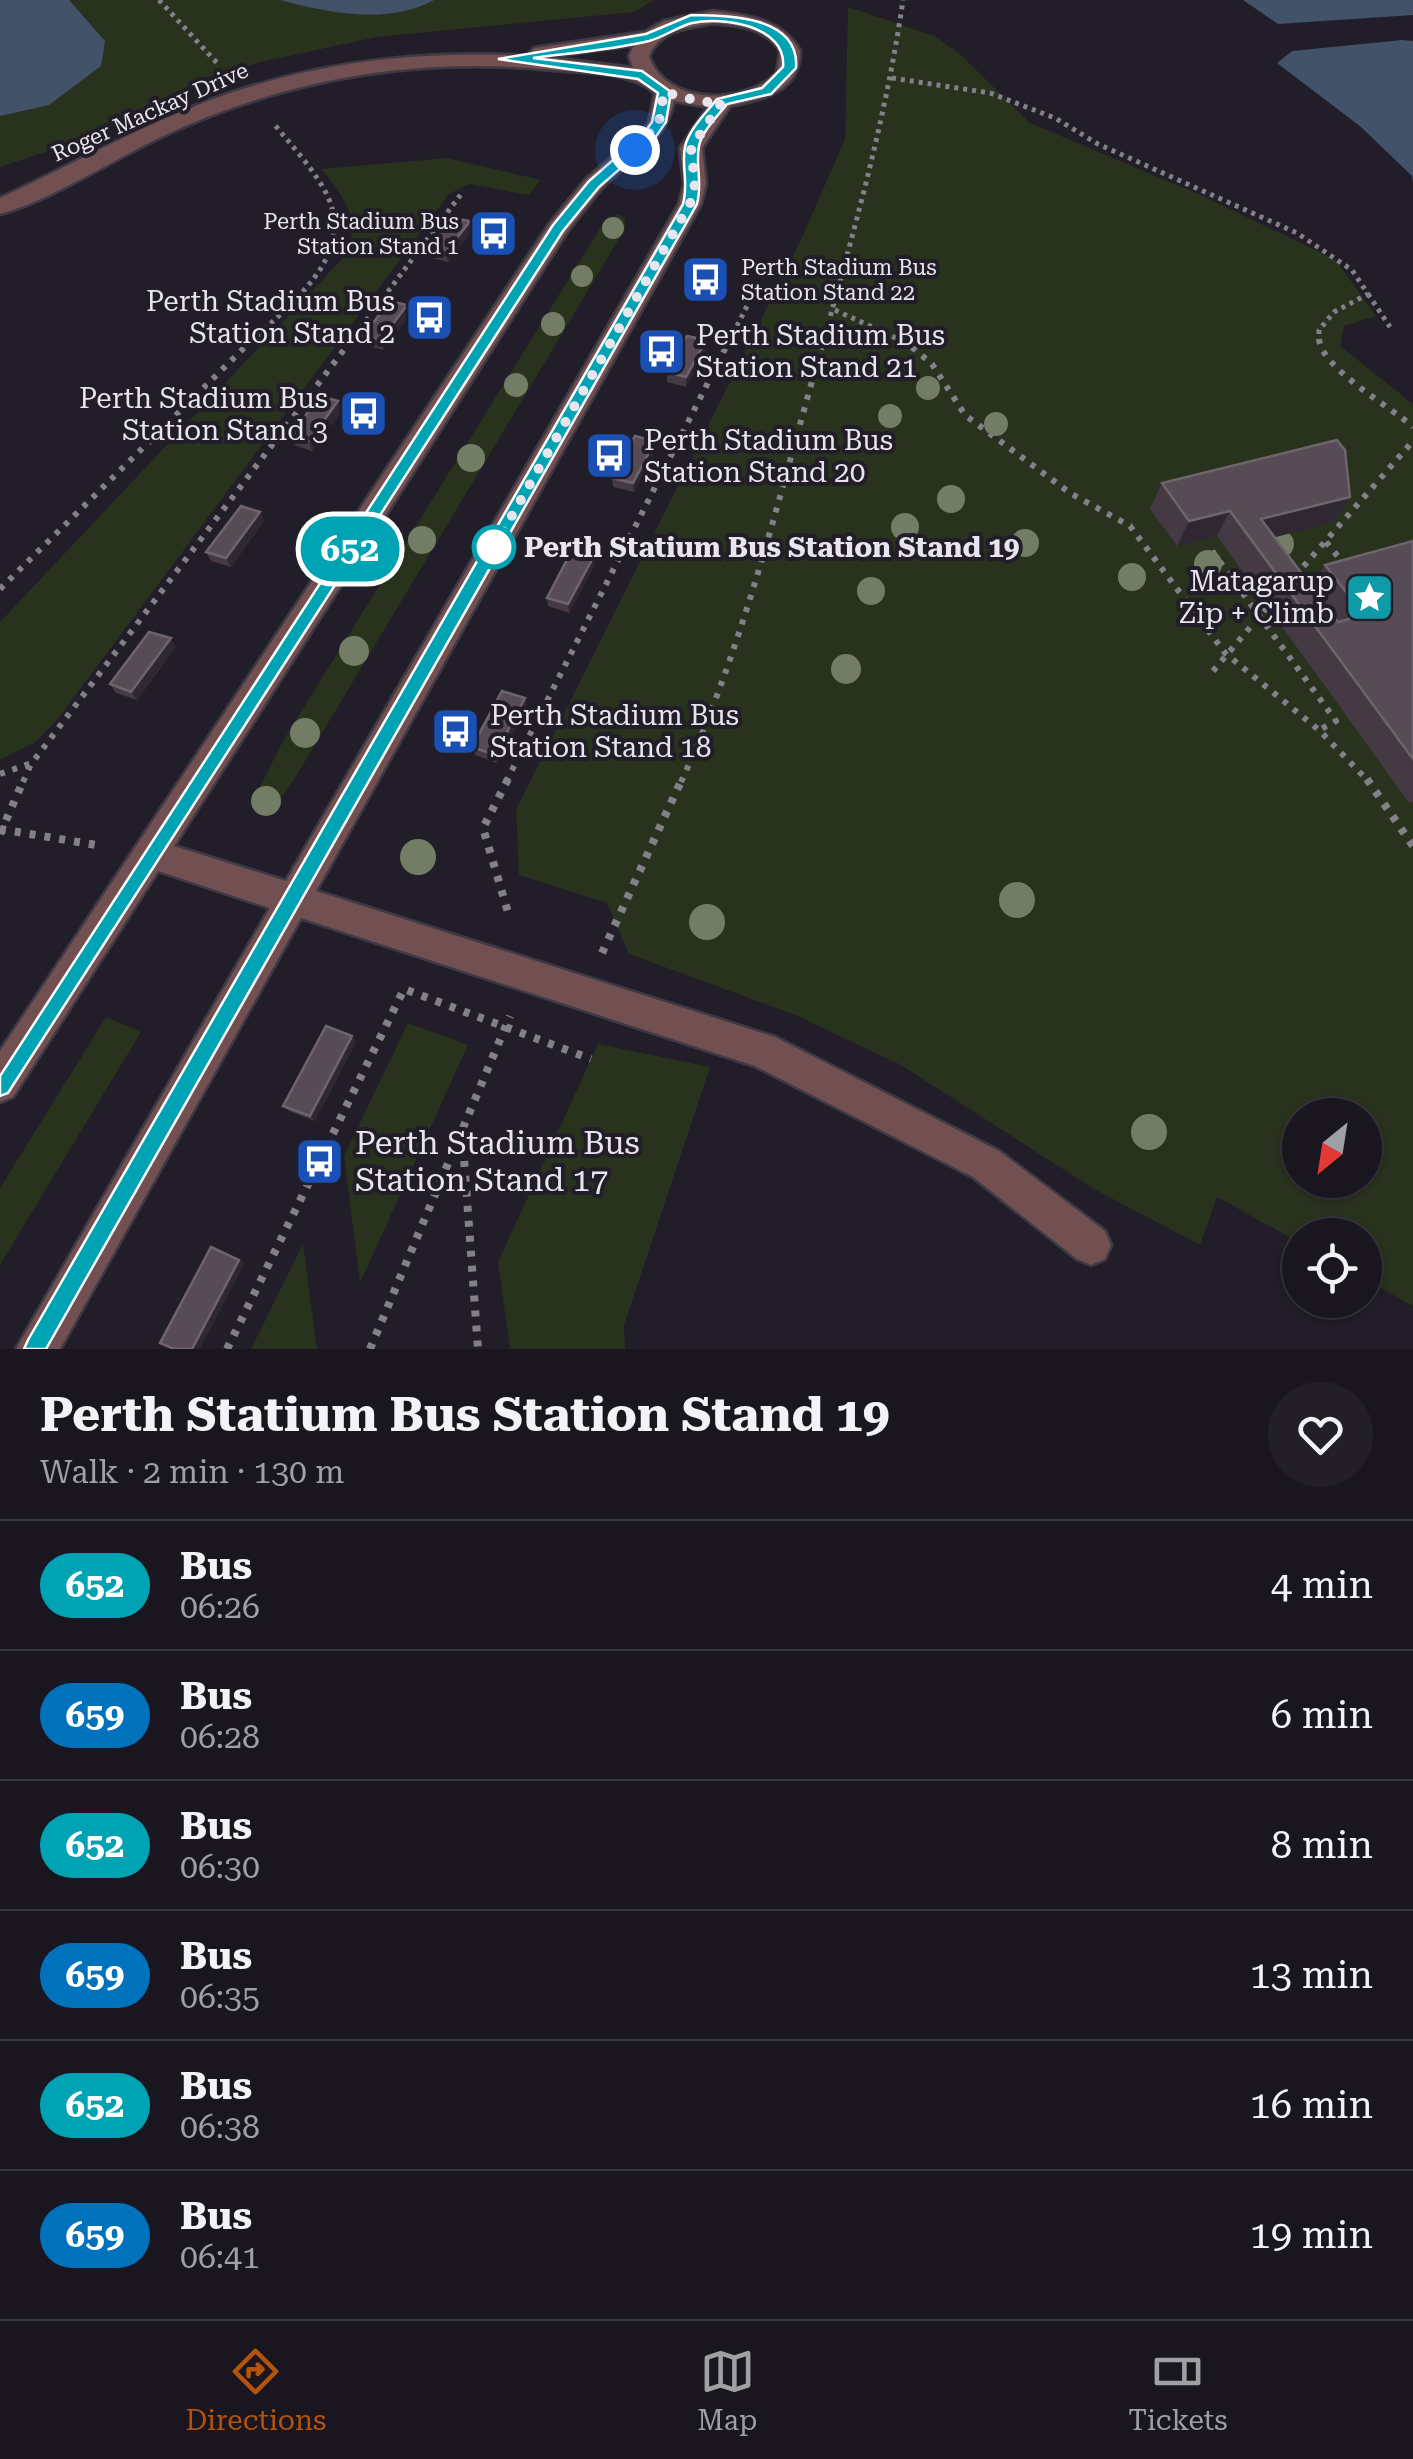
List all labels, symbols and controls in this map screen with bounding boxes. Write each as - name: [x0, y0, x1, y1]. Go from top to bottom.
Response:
- street label: Roger Mackay Drive: [48, 57, 252, 167]
- your location: [610, 125, 660, 175]
- bus stop icon: Perth Stadium Bus Station Stand 1: [468, 208, 520, 260]
- place label: Perth Stadium Bus Station Stand 1: [263, 209, 459, 259]
- bus stop icon: Perth Stadium Bus Station Stand 22: [680, 254, 732, 306]
- place label: Perth Stadium Bus Station Stand 22: [741, 255, 937, 305]
- place label: Perth Stadium Bus Station Stand 2: [146, 285, 395, 350]
- bus stop icon: Perth Stadium Bus Station Stand 2: [404, 291, 456, 343]
- place label: Perth Stadium Bus Station Stand 21: [696, 319, 945, 384]
- bus stop icon: Perth Stadium Bus Station Stand 21: [635, 325, 687, 377]
- place label: Perth Stadium Bus Station Stand 3: [79, 382, 328, 447]
- bus stop icon: Perth Stadium Bus Station Stand 3: [337, 388, 389, 440]
- place label: Perth Stadium Bus Station Stand 20: [644, 424, 893, 489]
- bus stop icon: Perth Stadium Bus Station Stand 20: [583, 430, 635, 482]
- line badge: 652: [292, 516, 408, 582]
- marker: Perth Statium Bus Station Stand 19: [473, 526, 515, 568]
- text: 652: [321, 529, 379, 570]
- place label: Perth Statium Bus Station Stand 19: [524, 531, 1020, 564]
- place label: Matagarup Zip + Climb: [1179, 565, 1334, 630]
- place icon: Matagarup Zip + Climb: [1343, 571, 1395, 623]
- place label: Perth Stadium Bus Station Stand 18: [490, 699, 739, 764]
- bus stop icon: Perth Stadium Bus Station Stand 18: [429, 705, 481, 757]
- north arrow: [1282, 1098, 1382, 1198]
- map controls: [1282, 1098, 1382, 1318]
- place label: Perth Stadium Bus Station Stand 17: [355, 1124, 640, 1199]
- bus stop icon: Perth Stadium Bus Station Stand 17: [294, 1135, 346, 1187]
- button: locate: [1282, 1218, 1382, 1318]
- button: heart: [1268, 1382, 1373, 1487]
- text: Perth Statium Bus Station Stand 19: [40, 1387, 890, 1443]
- text: Walk · 2 min · 130 m: [40, 1453, 344, 1491]
- text: Bus: [180, 1544, 252, 1588]
- text: 4 min: [1271, 1563, 1373, 1607]
- text: 652: [66, 1565, 124, 1606]
- text: 06:26: [180, 1588, 260, 1626]
- text: Bus: [180, 1674, 252, 1718]
- text: 6 min: [1271, 1693, 1373, 1737]
- text: 659: [66, 1695, 124, 1736]
- text: 06:28: [180, 1718, 260, 1756]
- text: Bus: [180, 1804, 252, 1848]
- text: 8 min: [1271, 1823, 1373, 1867]
- text: 652: [66, 1825, 124, 1866]
- text: 06:30: [180, 1848, 260, 1886]
- text: Bus: [180, 1934, 252, 1978]
- text: 13 min: [1250, 1953, 1373, 1997]
- text: 659: [66, 1955, 124, 1996]
- text: 06:35: [180, 1978, 260, 2016]
- text: Bus: [180, 2064, 252, 2108]
- text: 16 min: [1250, 2083, 1373, 2127]
- text: 652: [66, 2085, 124, 2126]
- text: 06:38: [180, 2108, 260, 2146]
- text: Bus: [180, 2194, 252, 2238]
- text: 19 min: [1250, 2213, 1373, 2257]
- text: 659: [66, 2215, 124, 2256]
- text: 06:41: [180, 2238, 260, 2276]
- tab: Directions: [185, 2344, 326, 2437]
- tab: Map: [697, 2344, 757, 2437]
- tab: Tickets: [1128, 2344, 1228, 2437]

